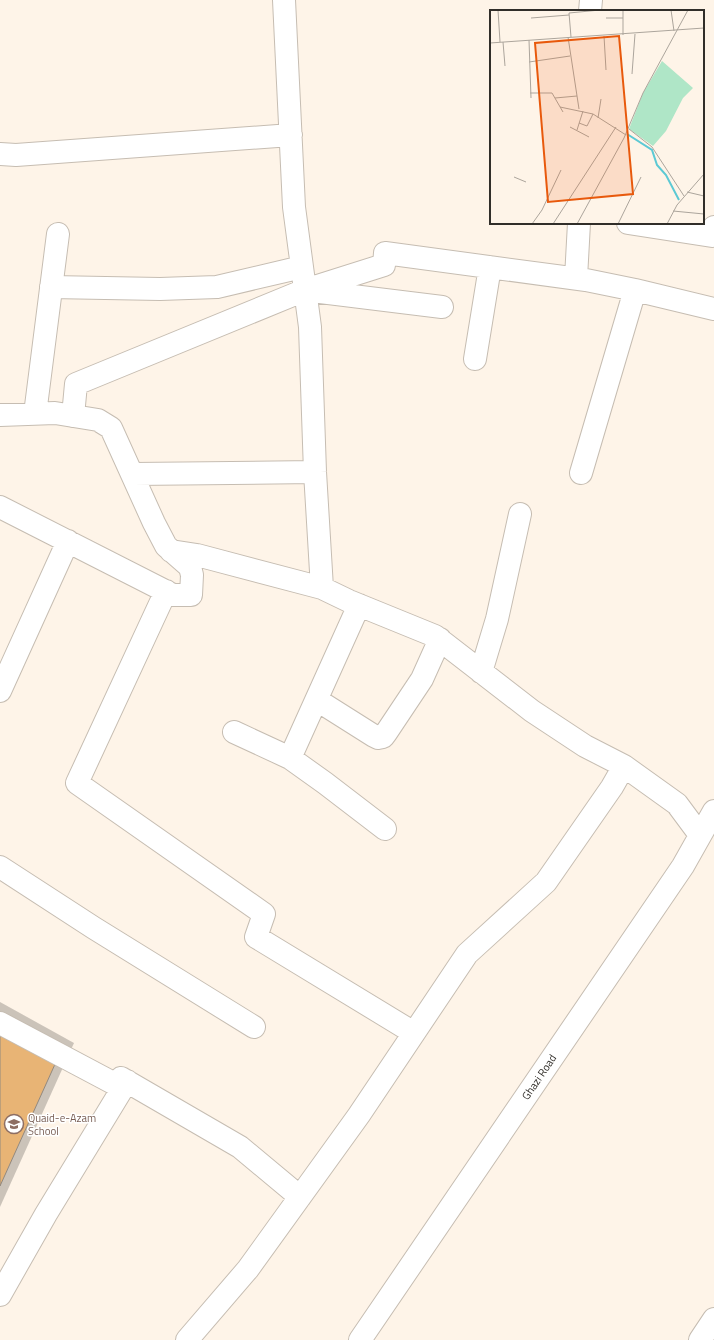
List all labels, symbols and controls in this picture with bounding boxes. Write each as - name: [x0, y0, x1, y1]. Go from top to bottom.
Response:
- inset map: [490, 10, 704, 224]
- street label: Ghazi Road: [518, 1051, 560, 1103]
- place label: Quaid-e-Azam School: [28, 1110, 96, 1139]
- school or university icon: Quaid-e-Azam School: [3, 1113, 25, 1135]

